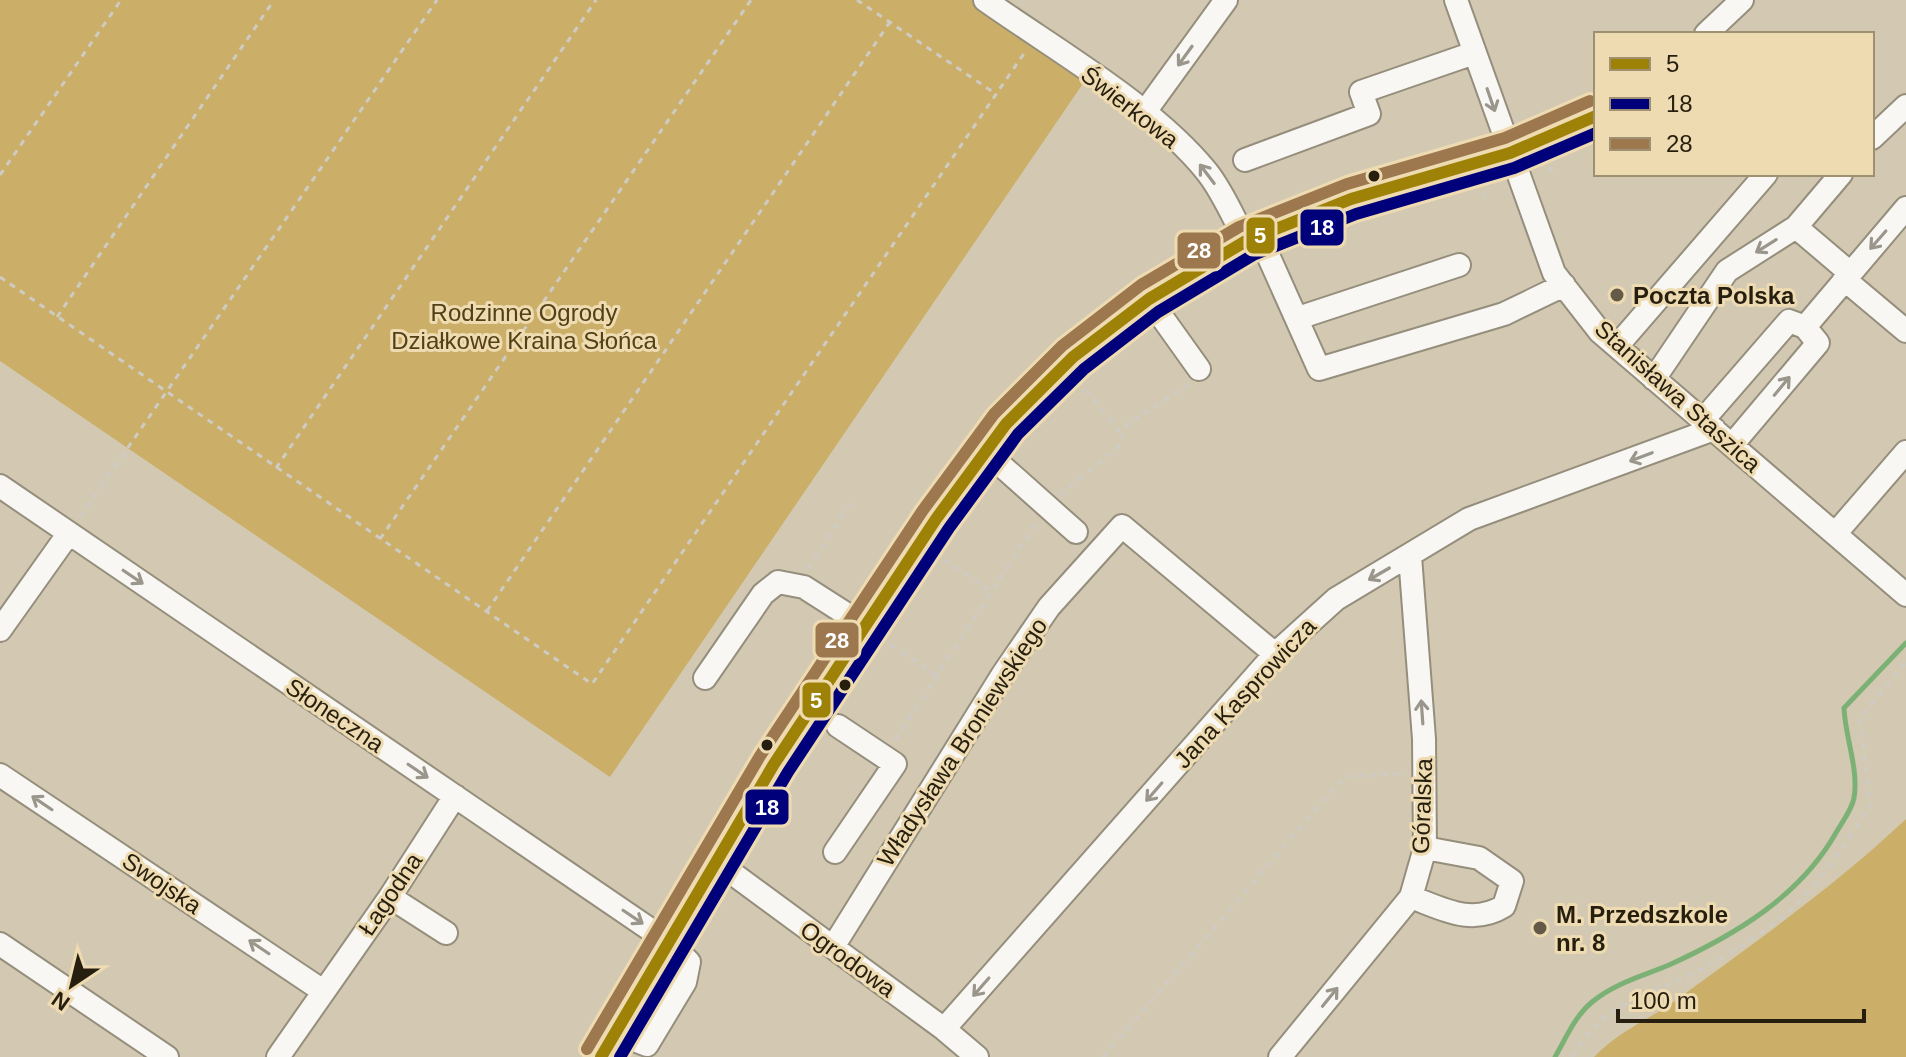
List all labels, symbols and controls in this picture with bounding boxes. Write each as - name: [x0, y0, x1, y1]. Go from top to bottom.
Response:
- legend: [1594, 32, 1874, 176]
- one-way arrow: [1177, 45, 1193, 67]
- text: 5: [1666, 50, 1679, 77]
- street label: Świerkowa: [1076, 61, 1185, 154]
- one-way arrow: [1484, 87, 1499, 112]
- text: 18: [1666, 90, 1693, 117]
- text: 28: [1666, 130, 1693, 157]
- one-way arrow: [1198, 164, 1215, 185]
- unlabelled marker: [1366, 168, 1382, 184]
- line badge: 18: [1299, 208, 1345, 247]
- text: 18: [1310, 215, 1334, 240]
- line badge: 5: [1245, 216, 1276, 255]
- text: 5: [1254, 223, 1266, 248]
- one-way arrow: [1869, 230, 1887, 250]
- line badge: 28: [1176, 231, 1222, 270]
- text: 28: [1187, 238, 1211, 263]
- one-way arrow: [1755, 238, 1777, 255]
- place label: Poczta Polska: [1633, 282, 1795, 309]
- marker: Poczta Polska: [1608, 286, 1626, 304]
- park label: Rodzinne Ogrody Działkowe Kraina Słońca: [391, 299, 657, 354]
- street label: Stanisława Staszica: [1590, 315, 1767, 478]
- one-way arrow: [1773, 376, 1791, 397]
- one-way arrow: [1629, 451, 1654, 465]
- one-way arrow: [1368, 566, 1391, 582]
- one-way arrow: [122, 569, 144, 585]
- street label: Jana Kasprowicza: [1169, 612, 1322, 773]
- street label: Władysława Broniewskiego: [871, 613, 1053, 871]
- line badge: 28: [814, 621, 860, 659]
- text: 28: [825, 628, 849, 653]
- street label: Słoneczna: [281, 672, 390, 758]
- unlabelled marker: [837, 677, 853, 693]
- line badge: 5: [801, 681, 832, 719]
- text: 5: [810, 688, 822, 713]
- one-way arrow: [1414, 699, 1429, 725]
- unlabelled marker: [759, 737, 775, 753]
- street label: Góralska: [1407, 757, 1437, 854]
- one-way arrow: [406, 763, 428, 779]
- one-way arrow: [1145, 781, 1163, 801]
- line badge: 18: [744, 788, 790, 826]
- one-way arrow: [32, 795, 54, 811]
- text: 18: [755, 795, 779, 820]
- street label: Swojska: [117, 847, 207, 920]
- street label: Łagodna: [353, 847, 428, 940]
- place label: M. Przedszkole nr. 8: [1556, 901, 1728, 956]
- one-way arrow: [621, 908, 643, 925]
- street label: Ogrodowa: [795, 916, 901, 1003]
- marker: M. Przedszkole nr. 8: [1531, 919, 1549, 937]
- one-way arrow: [248, 939, 270, 956]
- north arrow: [32, 945, 112, 1025]
- scale bar: [1618, 973, 1864, 1023]
- one-way arrow: [973, 976, 991, 996]
- text: N: [47, 986, 74, 1016]
- one-way arrow: [1321, 987, 1339, 1008]
- text: 100 m: [1630, 987, 1697, 1014]

